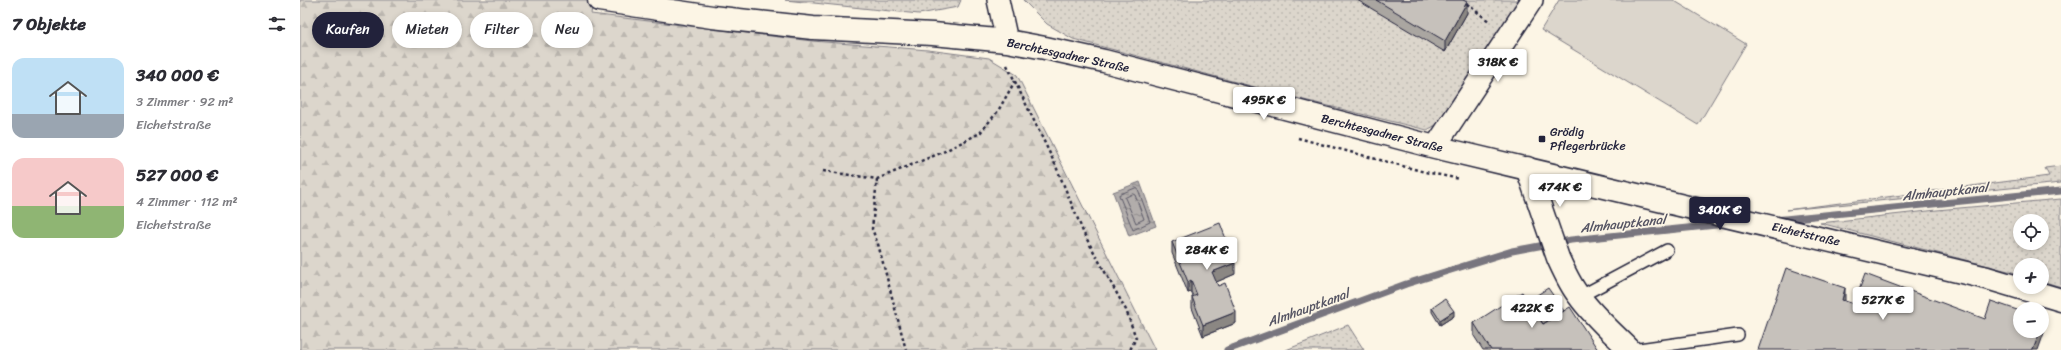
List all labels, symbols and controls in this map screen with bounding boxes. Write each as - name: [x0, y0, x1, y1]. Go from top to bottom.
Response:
- text: 7 Objekte: [12, 9, 86, 39]
- chip: Kaufen: [312, 12, 384, 48]
- chip: Mieten: [392, 12, 462, 48]
- chip: Filter: [470, 12, 533, 48]
- chip: Neu: [541, 12, 593, 48]
- icon: filters: [266, 13, 288, 35]
- street label: Berchtesgadner Straße: [1005, 31, 1132, 79]
- pin: 318K €: [1465, 49, 1531, 83]
- text: 318K €: [1478, 50, 1518, 73]
- text: 340 000 €: [136, 60, 219, 90]
- icon: home: [44, 74, 92, 122]
- pin: 495K €: [1231, 87, 1297, 121]
- text: 495K €: [1242, 88, 1286, 111]
- text: 3 Zimmer · 92 m²: [136, 90, 233, 113]
- street label: Berchtesgadner Straße: [1319, 107, 1445, 159]
- text: Eichetstraße: [136, 113, 211, 136]
- place label: Grödig Pflegerbrücke: [1550, 121, 1626, 157]
- marker: Grödig Pflegerbrücke: [1537, 134, 1547, 144]
- text: 527 000 €: [136, 160, 218, 190]
- icon: home: [44, 174, 92, 222]
- pin: 474K €: [1527, 174, 1593, 208]
- text: 474K €: [1538, 175, 1582, 198]
- water label: Almhauptkanal: [1900, 175, 1992, 208]
- text: 4 Zimmer · 112 m²: [136, 190, 238, 213]
- pin: 340K €: [1687, 197, 1753, 231]
- text: 340K €: [1698, 198, 1742, 221]
- water label: Almhauptkanal: [1578, 207, 1670, 240]
- text: Eichetstraße: [136, 213, 211, 236]
- map controls: [2013, 214, 2049, 338]
- button: locate: [2013, 214, 2049, 250]
- street label: Eichetstraße: [1770, 215, 1842, 253]
- pin: 284K €: [1174, 237, 1240, 271]
- text: 284K €: [1185, 238, 1229, 261]
- button: +: [2013, 258, 2049, 294]
- water label: Almhauptkanal: [1263, 281, 1355, 333]
- pin: 527K €: [1850, 287, 1916, 321]
- text: 527K €: [1862, 288, 1904, 311]
- pin: 422K €: [1499, 295, 1565, 329]
- text: 422K €: [1510, 296, 1554, 319]
- button: −: [2013, 302, 2049, 338]

